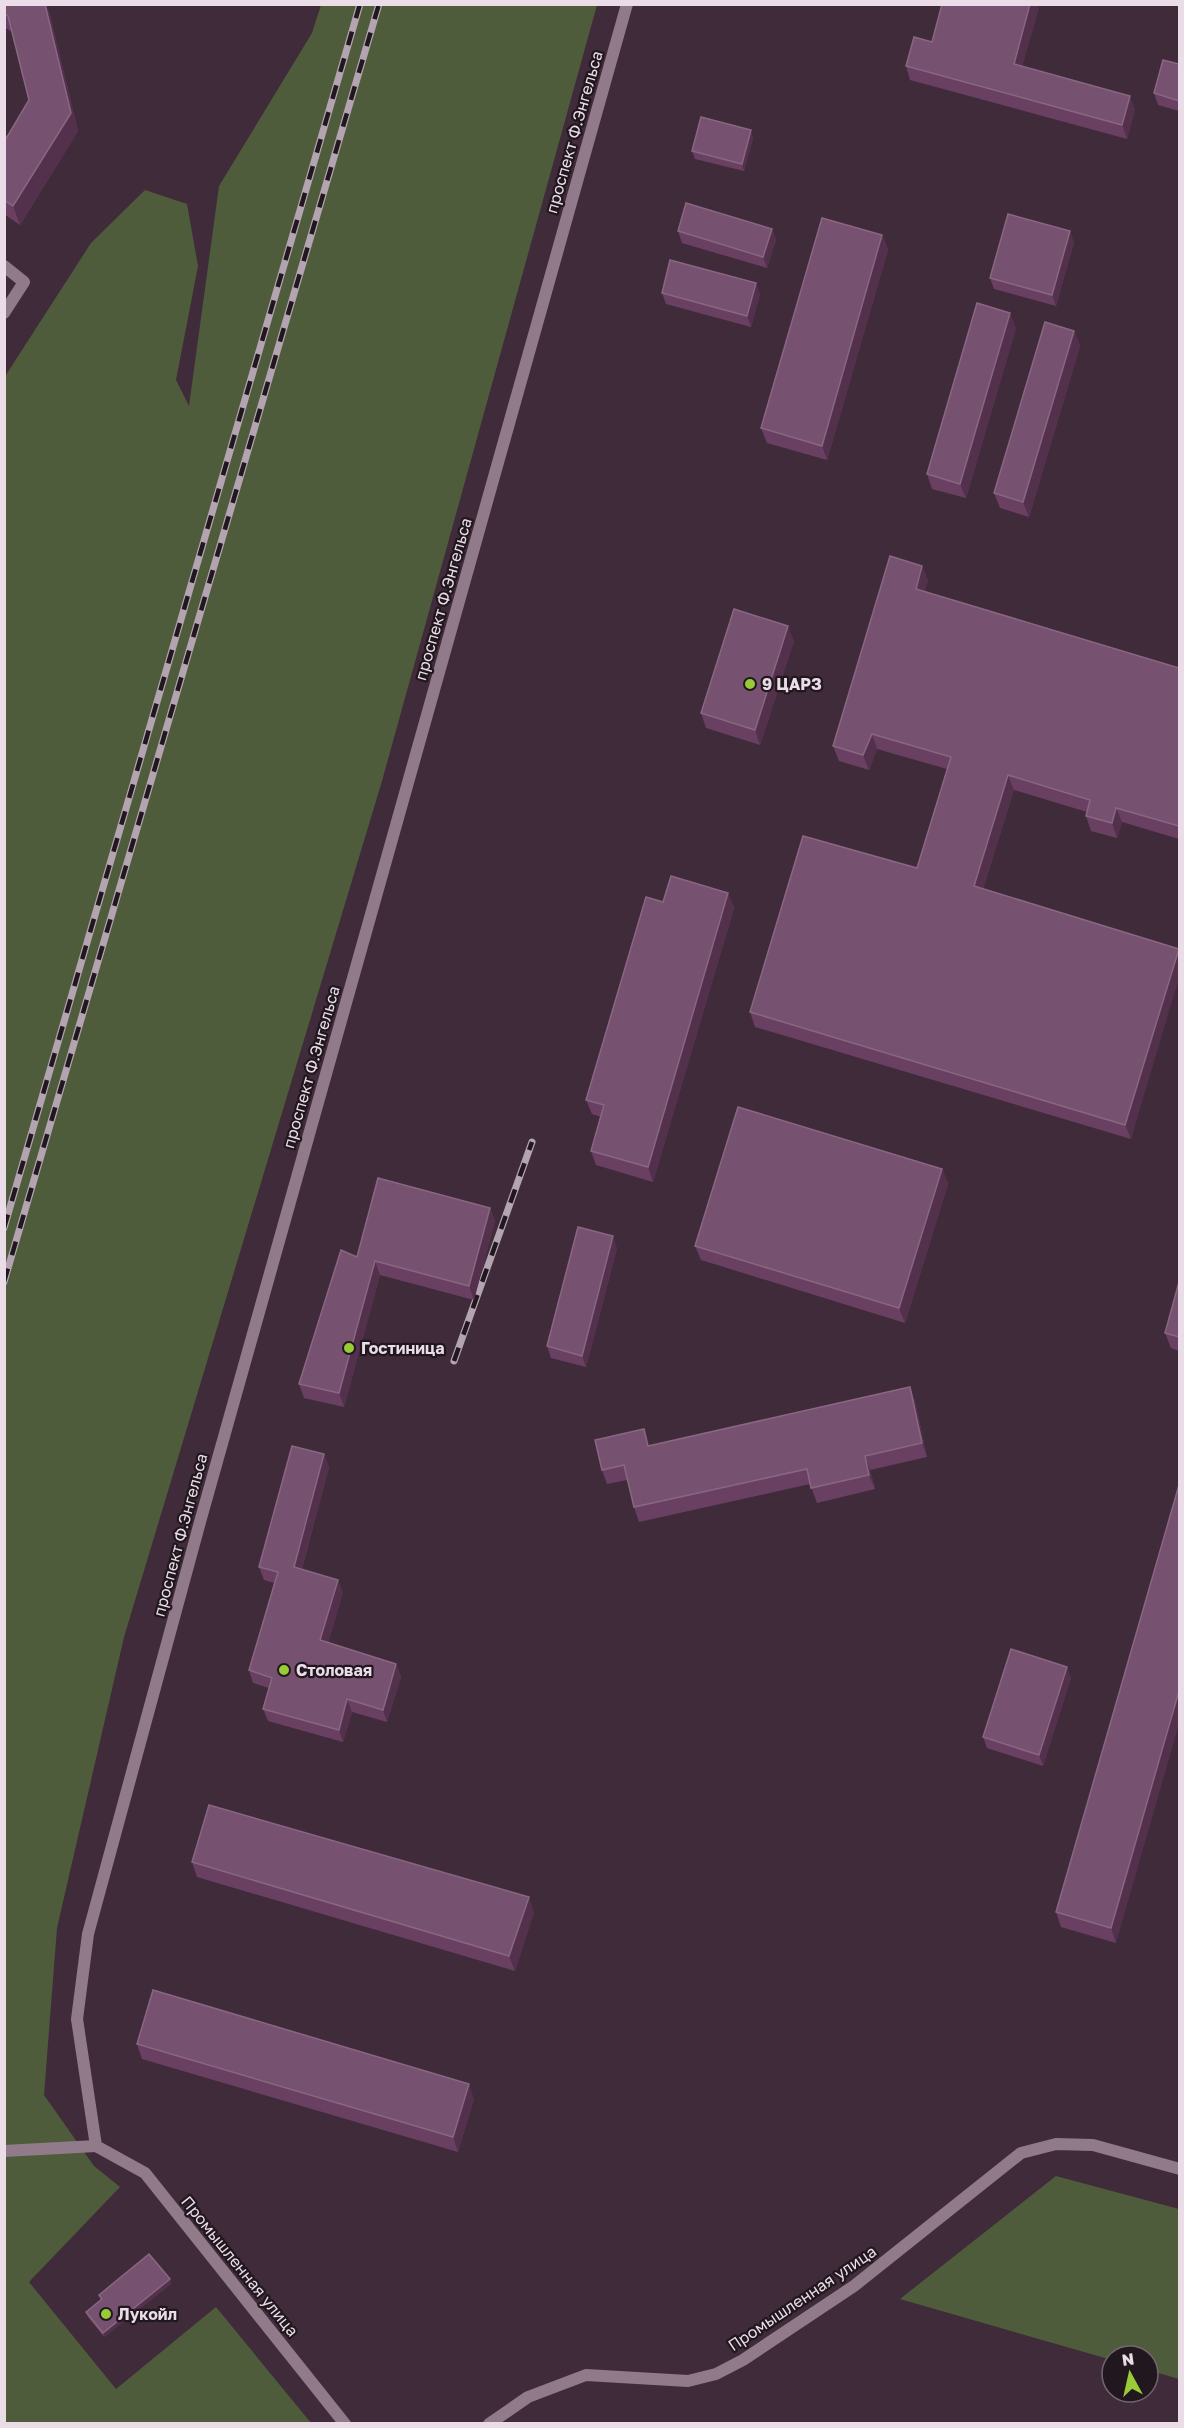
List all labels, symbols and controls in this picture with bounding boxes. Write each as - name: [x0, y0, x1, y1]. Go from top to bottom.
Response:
- street label: проспект Ф.Энгельса: [541, 48, 607, 216]
- street label: проспект Ф.Энгельса: [410, 515, 476, 683]
- place label: 9 ЦАРЗ: [762, 674, 822, 694]
- marker: 9 ЦАРЗ: [743, 677, 757, 691]
- street label: проспект Ф.Энгельса: [278, 983, 344, 1151]
- place label: Гостиница: [361, 1338, 445, 1358]
- marker: Гостиница: [342, 1341, 356, 1355]
- street label: проспект Ф.Энгельса: [149, 1451, 211, 1619]
- place label: Столовая: [296, 1660, 372, 1680]
- marker: Столовая: [277, 1663, 291, 1677]
- street label: Промышленная улица: [177, 2192, 303, 2340]
- street label: Промышленная улица: [724, 2241, 880, 2355]
- place label: Лукойл: [118, 2304, 177, 2324]
- marker: Лукойл: [99, 2307, 113, 2321]
- north arrow: [1100, 2344, 1160, 2404]
- text: N: [1120, 2348, 1135, 2370]

